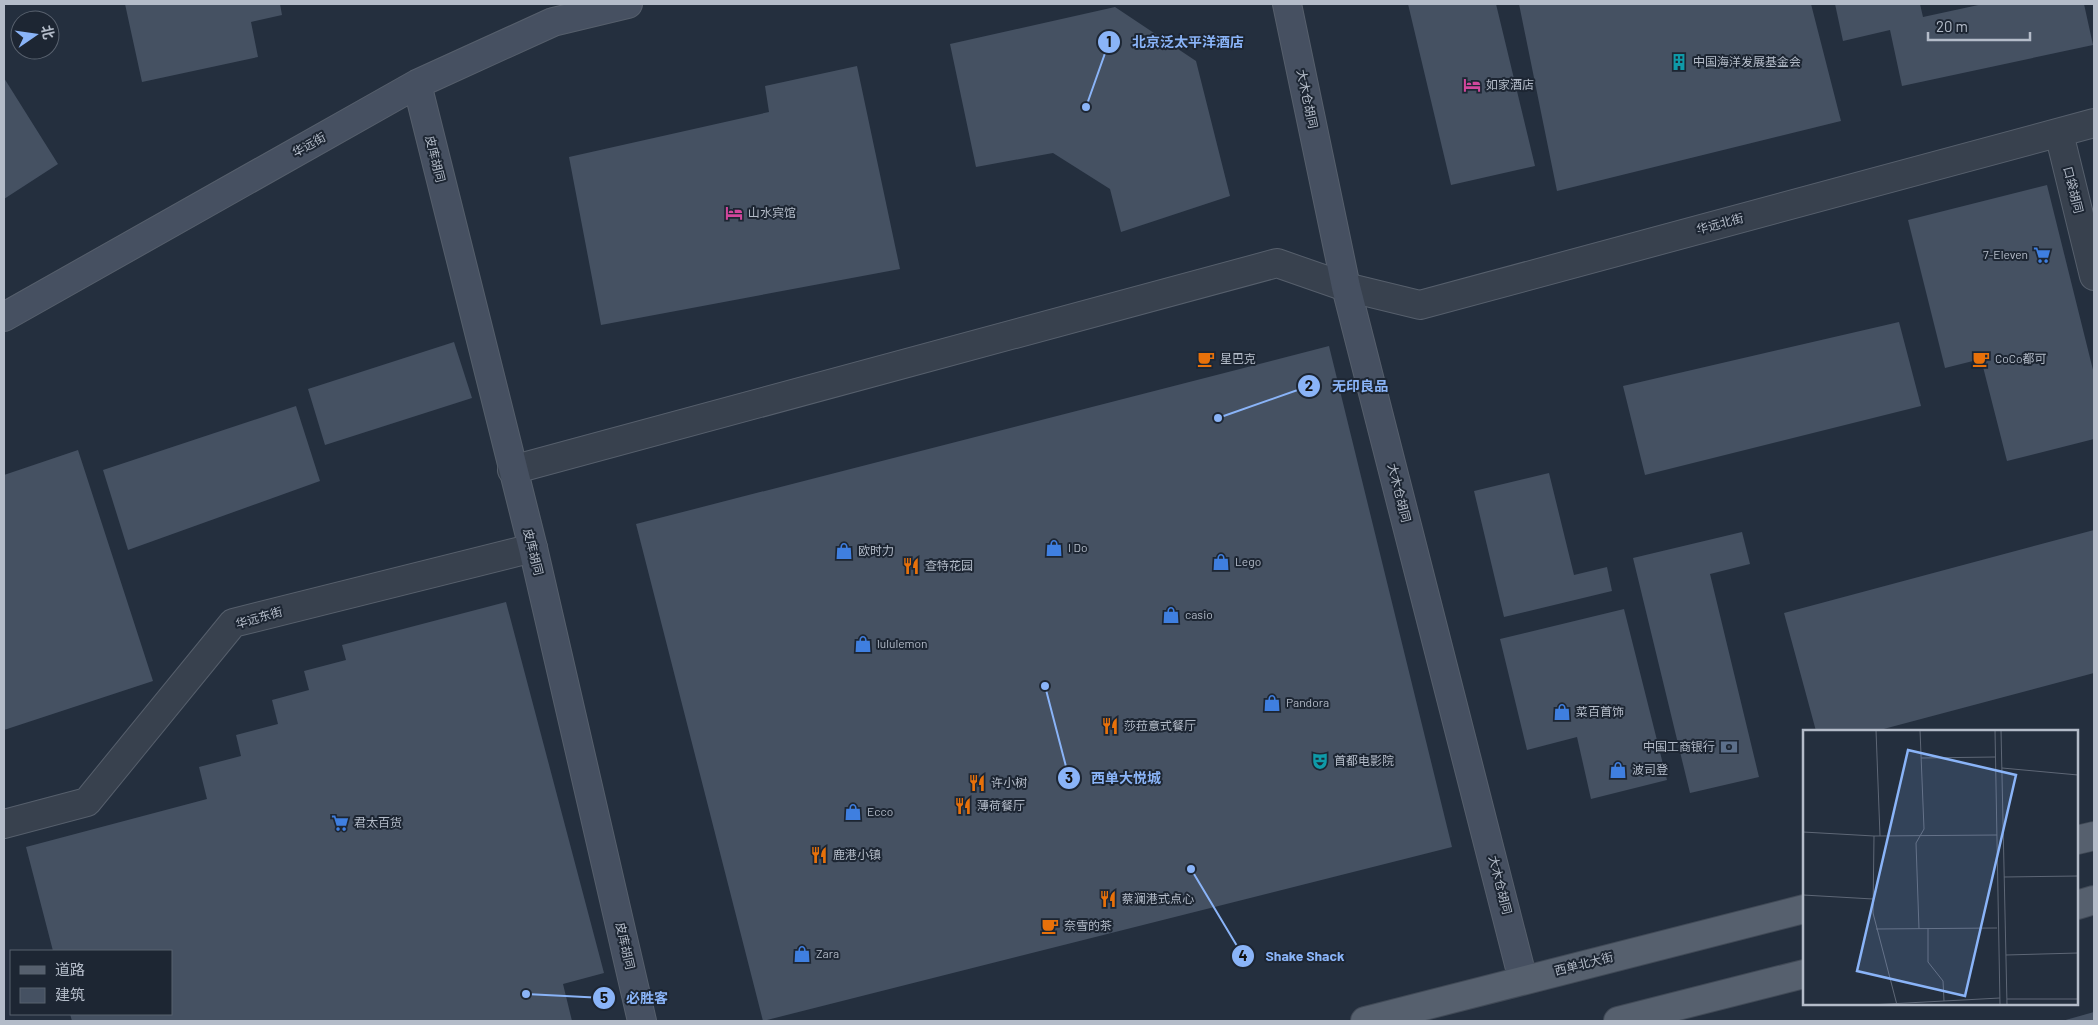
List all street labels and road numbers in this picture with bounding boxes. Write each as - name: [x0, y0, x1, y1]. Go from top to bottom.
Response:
- street label: 大木仓胡同: [1295, 68, 1321, 130]
- street label: 华远街: [289, 129, 328, 159]
- street label: 皮库胡同: [423, 134, 449, 184]
- street label: 口袋胡同: [2061, 165, 2087, 215]
- street label: 华远北街: [1695, 210, 1745, 236]
- street label: 大木仓胡同: [1386, 462, 1414, 524]
- street label: 皮库胡同: [521, 527, 547, 577]
- street label: 华远东街: [234, 604, 284, 630]
- street label: 大木仓胡同: [1487, 854, 1515, 916]
- street label: 皮库胡同: [614, 921, 638, 971]
- street label: 西单北大街: [1553, 949, 1615, 977]

